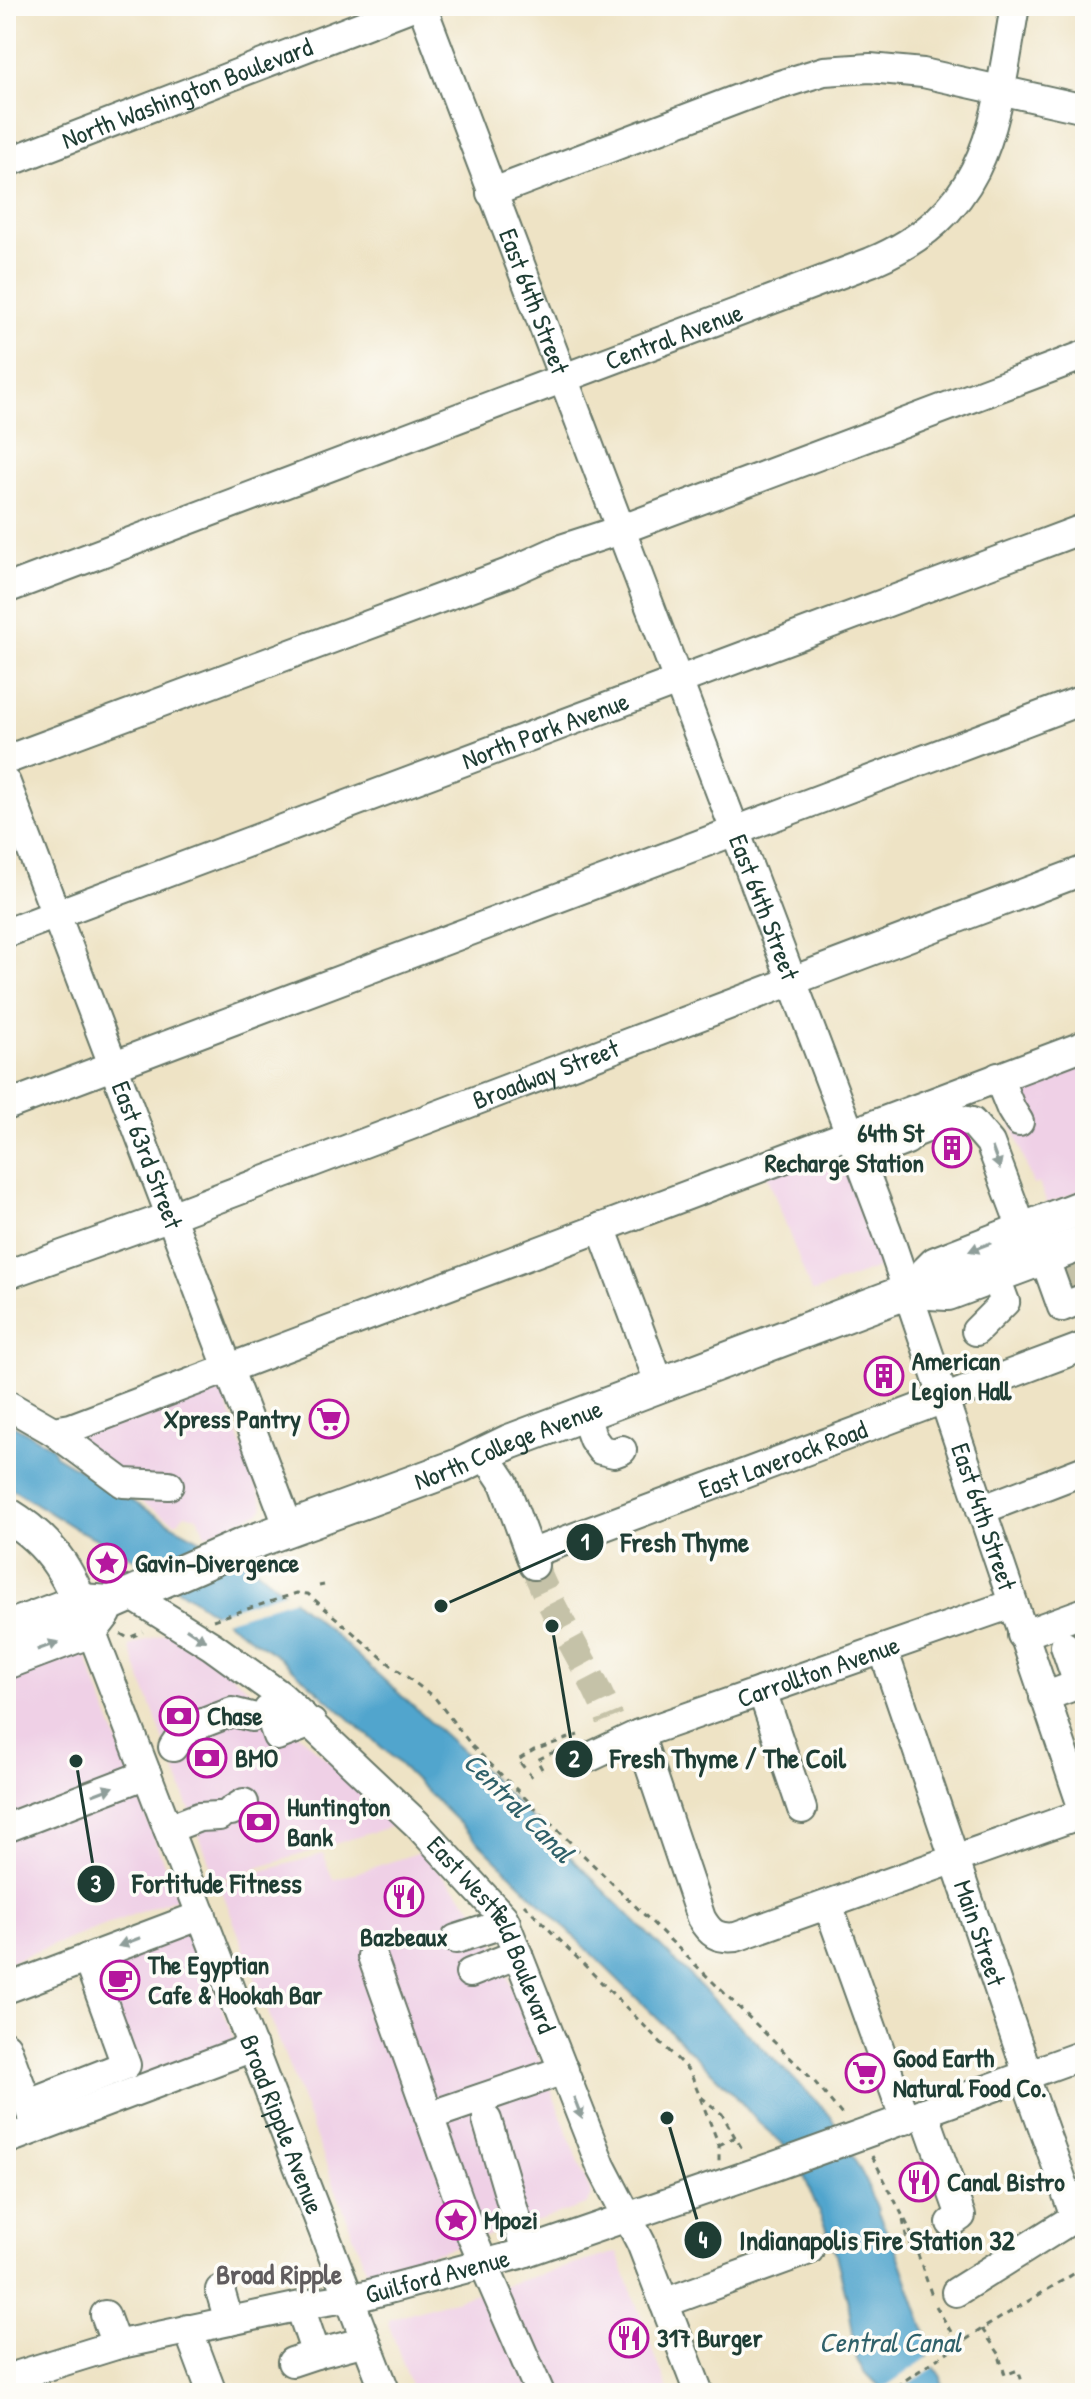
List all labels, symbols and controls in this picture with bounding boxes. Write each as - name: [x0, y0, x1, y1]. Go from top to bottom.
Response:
- street label: North Washington Boulevard: [56, 29, 317, 157]
- street label: East 64th Street: [491, 223, 579, 380]
- street label: Central Avenue: [600, 294, 747, 378]
- street label: North Park Avenue: [457, 683, 633, 777]
- street label: East 64th Street: [721, 829, 808, 986]
- street label: Broadway Street: [467, 1030, 625, 1117]
- street label: East 63rd Street: [104, 1076, 192, 1235]
- place label: 64th St Recharge Station: [765, 1115, 925, 1181]
- building icon: 64th St Recharge Station: [931, 1127, 973, 1169]
- one-way arrow: [990, 1146, 1003, 1170]
- one-way arrow: [968, 1241, 992, 1254]
- place label: American Legion Hall: [912, 1343, 1012, 1409]
- building icon: American Legion Hall: [863, 1355, 905, 1397]
- street label: North College Avenue: [409, 1390, 607, 1498]
- supermarket icon: Xpress Pantry: [308, 1398, 350, 1440]
- place label: Xpress Pantry: [163, 1401, 301, 1437]
- street label: East Laverock Road: [693, 1411, 872, 1506]
- street label: East 64th Street: [943, 1438, 1026, 1596]
- callout: Fresh Thyme: [565, 1516, 765, 1568]
- text: Fresh Thyme: [620, 1523, 750, 1562]
- text: 1: [581, 1525, 590, 1557]
- place icon: Gavin-Divergence: [86, 1542, 128, 1584]
- place label: Gavin-Divergence: [135, 1545, 300, 1581]
- street label: Carrollton Avenue: [732, 1627, 904, 1715]
- one-way arrow: [185, 1628, 206, 1643]
- one-way arrow: [37, 1639, 61, 1652]
- bank icon: Chase: [158, 1695, 200, 1737]
- place label: Chase: [207, 1698, 263, 1733]
- callout: Fresh Thyme / The Coil: [554, 1733, 862, 1785]
- bank icon: BMO: [186, 1737, 228, 1779]
- text: Fresh Thyme / The Coil: [609, 1739, 846, 1778]
- place label: BMO: [235, 1740, 279, 1775]
- text: 2: [568, 1742, 580, 1774]
- water label: Central Canal: [455, 1743, 584, 1872]
- one-way arrow: [91, 1784, 115, 1797]
- place label: Huntington Bank: [287, 1789, 391, 1854]
- bank icon: Huntington Bank: [238, 1801, 280, 1843]
- street label: East Westfield Boulevard: [420, 1828, 565, 2038]
- callout: Fortitude Fitness: [76, 1858, 318, 1910]
- text: Fortitude Fitness: [131, 1864, 302, 1902]
- text: 3: [91, 1867, 102, 1899]
- street label: Main Street: [946, 1875, 1015, 1991]
- restaurant icon: Bazbeaux: [383, 1876, 425, 1918]
- place label: Bazbeaux: [360, 1919, 448, 1954]
- one-way arrow: [117, 1936, 141, 1949]
- place label: The Egyptian Cafe & Hookah Bar: [147, 1947, 323, 2012]
- cafe icon: The Egyptian Cafe & Hookah Bar: [99, 1959, 141, 2001]
- street label: Broad Ripple Avenue: [232, 2030, 333, 2219]
- place label: Good Earth Natural Food Co.: [893, 2040, 1047, 2105]
- supermarket icon: Good Earth Natural Food Co.: [844, 2052, 886, 2094]
- one-way arrow: [572, 2097, 585, 2121]
- restaurant icon: Canal Bistro: [898, 2161, 940, 2203]
- place label: Canal Bistro: [947, 2164, 1065, 2199]
- place icon: Mpozi: [435, 2199, 477, 2241]
- place label: Mpozi: [484, 2202, 538, 2238]
- callout: Indianapolis Fire Station 32: [683, 2214, 1031, 2266]
- text: Indianapolis Fire Station 32: [739, 2221, 1016, 2260]
- text: 4: [699, 2223, 708, 2255]
- street label: Guilford Avenue: [361, 2240, 513, 2311]
- district label: Broad Ripple: [216, 2255, 343, 2294]
- restaurant icon: 317 Burger: [608, 2317, 650, 2359]
- place label: 317 Burger: [657, 2320, 763, 2356]
- water label: Central Canal: [819, 2323, 962, 2361]

